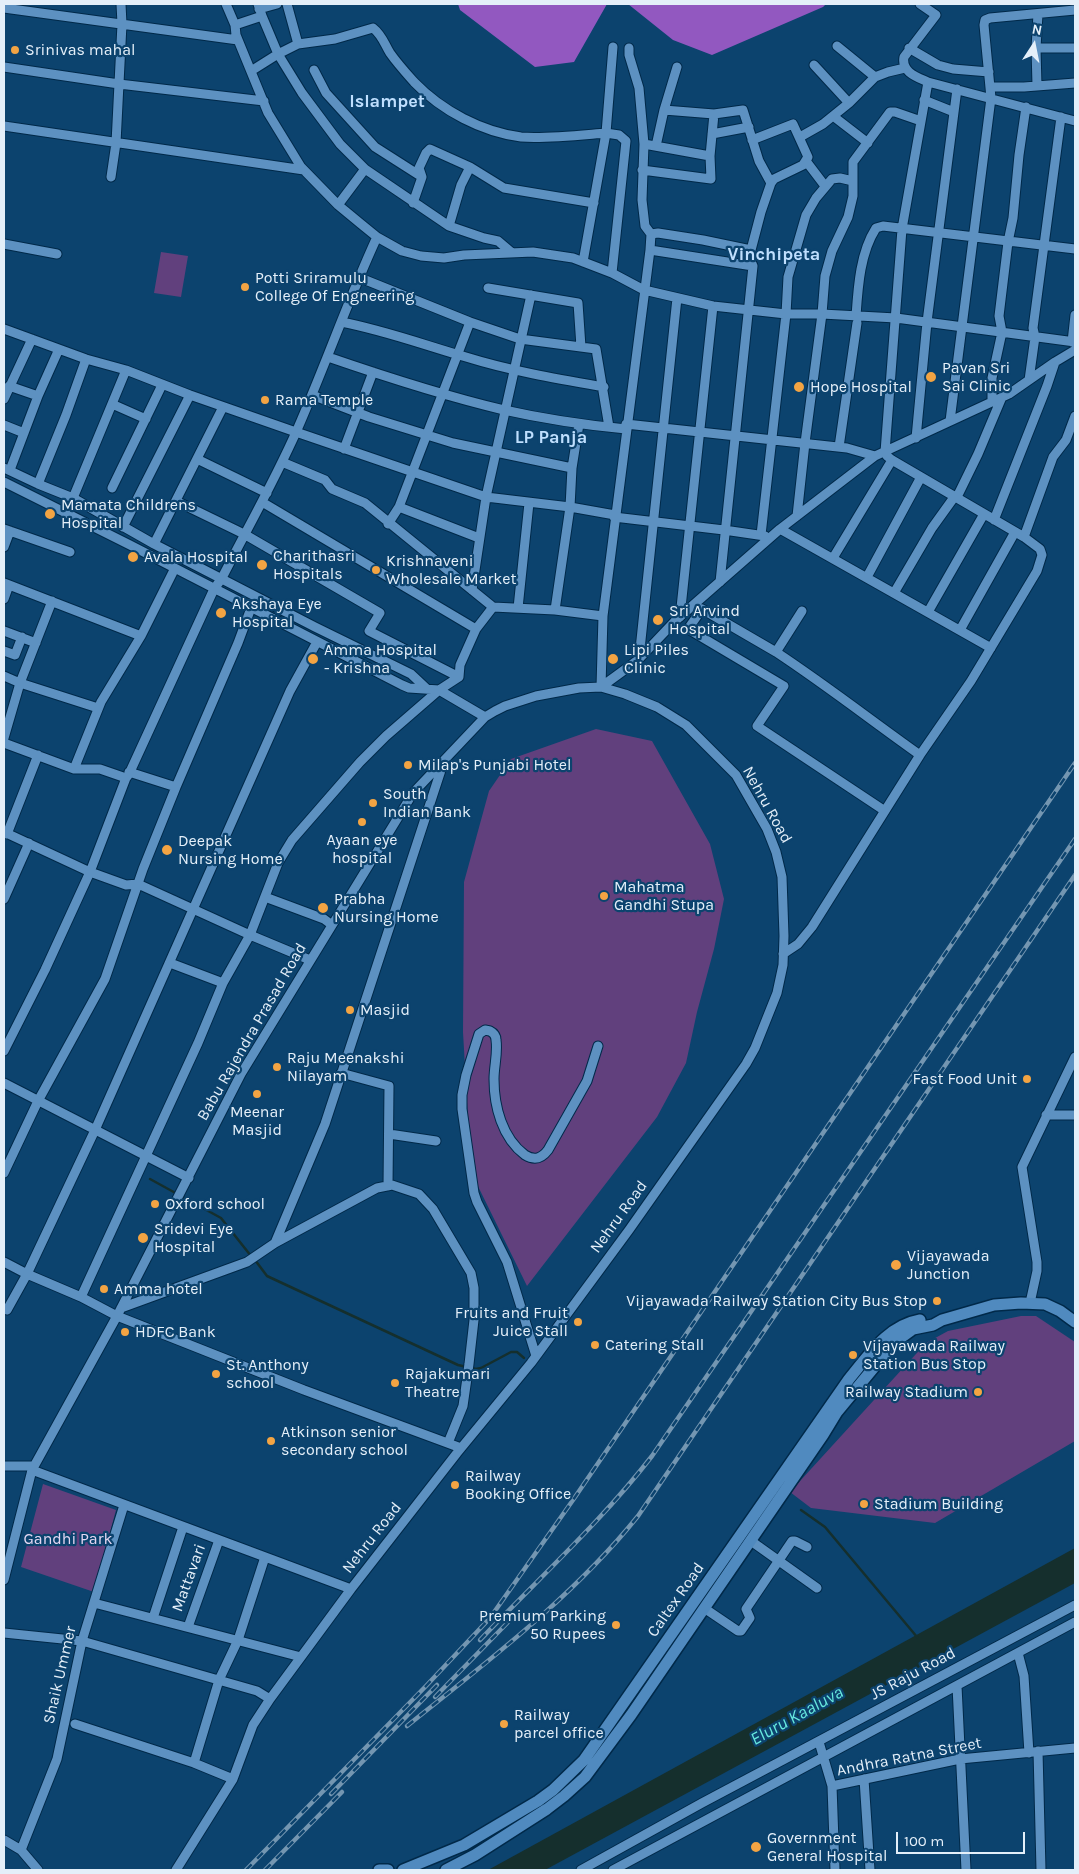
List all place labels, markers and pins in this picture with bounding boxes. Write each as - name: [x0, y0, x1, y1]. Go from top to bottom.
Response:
- place label: Srinivas mahal: [25, 40, 135, 60]
- marker: Srinivas mahal: [9, 44, 21, 56]
- place label: Potti Sriramulu College Of Engneering: [255, 268, 414, 306]
- marker: Potti Sriramulu College Of Engneering: [239, 281, 251, 293]
- place label: Pavan Sri Sai Clinic: [942, 358, 1011, 396]
- marker: Pavan Sri Sai Clinic: [924, 370, 938, 384]
- place label: Hope Hospital: [810, 377, 912, 397]
- marker: Hope Hospital: [792, 380, 806, 394]
- place label: Rama Temple: [275, 390, 373, 410]
- marker: Rama Temple: [259, 394, 271, 406]
- place label: Mamata Childrens Hospital: [61, 495, 196, 533]
- marker: Mamata Childrens Hospital: [43, 507, 57, 521]
- place label: Charithasri Hospitals: [273, 546, 355, 584]
- place label: Avala Hospital: [144, 547, 248, 567]
- marker: Avala Hospital: [126, 550, 140, 564]
- place label: Krishnaveni Wholesale Market: [386, 551, 517, 589]
- marker: Charithasri Hospitals: [255, 558, 269, 572]
- marker: Krishnaveni Wholesale Market: [370, 564, 382, 576]
- place label: Akshaya Eye Hospital: [232, 594, 322, 632]
- place label: Sri Arvind Hospital: [669, 601, 740, 639]
- marker: Akshaya Eye Hospital: [214, 606, 228, 620]
- marker: Sri Arvind Hospital: [651, 613, 665, 627]
- place label: Amma Hospital - Krishna: [324, 640, 437, 678]
- place label: Lipi Piles Clinic: [624, 640, 689, 678]
- marker: Amma Hospital - Krishna: [306, 652, 320, 666]
- marker: Lipi Piles Clinic: [606, 652, 620, 666]
- place label: Milap's Punjabi Hotel: [418, 755, 572, 775]
- marker: Milap's Punjabi Hotel: [402, 759, 414, 771]
- place label: South Indian Bank: [383, 784, 471, 822]
- marker: South Indian Bank: [367, 797, 379, 809]
- marker: Ayaan eye hospital: [356, 816, 368, 828]
- place label: Ayaan eye hospital: [326, 830, 398, 868]
- place label: Deepak Nursing Home: [178, 831, 283, 869]
- marker: Deepak Nursing Home: [160, 843, 174, 857]
- place label: Mahatma Gandhi Stupa: [614, 877, 714, 915]
- place label: Prabha Nursing Home: [334, 889, 439, 927]
- marker: Mahatma Gandhi Stupa: [598, 890, 610, 902]
- marker: Prabha Nursing Home: [316, 901, 330, 915]
- place label: Masjid: [360, 1000, 410, 1020]
- marker: Masjid: [344, 1004, 356, 1016]
- place label: Raju Meenakshi Nilayam: [287, 1048, 404, 1086]
- marker: Raju Meenakshi Nilayam: [271, 1061, 283, 1073]
- place label: Fast Food Unit: [912, 1069, 1017, 1089]
- marker: Fast Food Unit: [1021, 1073, 1033, 1085]
- marker: Meenar Masjid: [251, 1088, 263, 1100]
- place label: Meenar Masjid: [230, 1102, 284, 1140]
- place label: Oxford school: [165, 1194, 265, 1214]
- marker: Oxford school: [149, 1198, 161, 1210]
- place label: Sridevi Eye Hospital: [154, 1219, 233, 1257]
- marker: Sridevi Eye Hospital: [136, 1231, 150, 1245]
- place label: Vijayawada Junction: [907, 1246, 990, 1284]
- marker: Vijayawada Junction: [889, 1258, 903, 1272]
- place label: Amma hotel: [114, 1279, 203, 1299]
- marker: Amma hotel: [98, 1283, 110, 1295]
- place label: Vijayawada Railway Station City Bus Stop: [626, 1291, 927, 1311]
- marker: Vijayawada Railway Station City Bus Stop: [931, 1295, 943, 1307]
- place label: Fruits and Fruit Juice Stall: [455, 1303, 568, 1341]
- marker: Fruits and Fruit Juice Stall: [572, 1316, 584, 1328]
- place label: HDFC Bank: [135, 1322, 216, 1342]
- marker: HDFC Bank: [119, 1326, 131, 1338]
- place label: Catering Stall: [605, 1335, 704, 1355]
- place label: Vijayawada Railway Station Bus Stop: [863, 1336, 1005, 1374]
- marker: Catering Stall: [589, 1339, 601, 1351]
- marker: Vijayawada Railway Station Bus Stop: [847, 1349, 859, 1361]
- place label: St. Anthony school: [226, 1355, 309, 1393]
- place label: Rajakumari Theatre: [405, 1364, 490, 1402]
- marker: St. Anthony school: [210, 1368, 222, 1380]
- marker: Rajakumari Theatre: [389, 1377, 401, 1389]
- place label: Railway Stadium: [845, 1382, 968, 1402]
- marker: Railway Stadium: [972, 1386, 984, 1398]
- place label: Atkinson senior secondary school: [281, 1422, 408, 1460]
- marker: Atkinson senior secondary school: [265, 1435, 277, 1447]
- place label: Railway Booking Office: [465, 1466, 571, 1504]
- marker: Railway Booking Office: [449, 1479, 461, 1491]
- place label: Stadium Building: [874, 1494, 1003, 1514]
- marker: Stadium Building: [858, 1498, 870, 1510]
- place label: Premium Parking 50 Rupees: [479, 1606, 606, 1644]
- marker: Premium Parking 50 Rupees: [610, 1619, 622, 1631]
- place label: Railway parcel office: [514, 1705, 604, 1743]
- marker: Railway parcel office: [498, 1718, 510, 1730]
- place label: Government General Hospital: [767, 1828, 888, 1866]
- marker: Government General Hospital: [749, 1840, 763, 1854]

